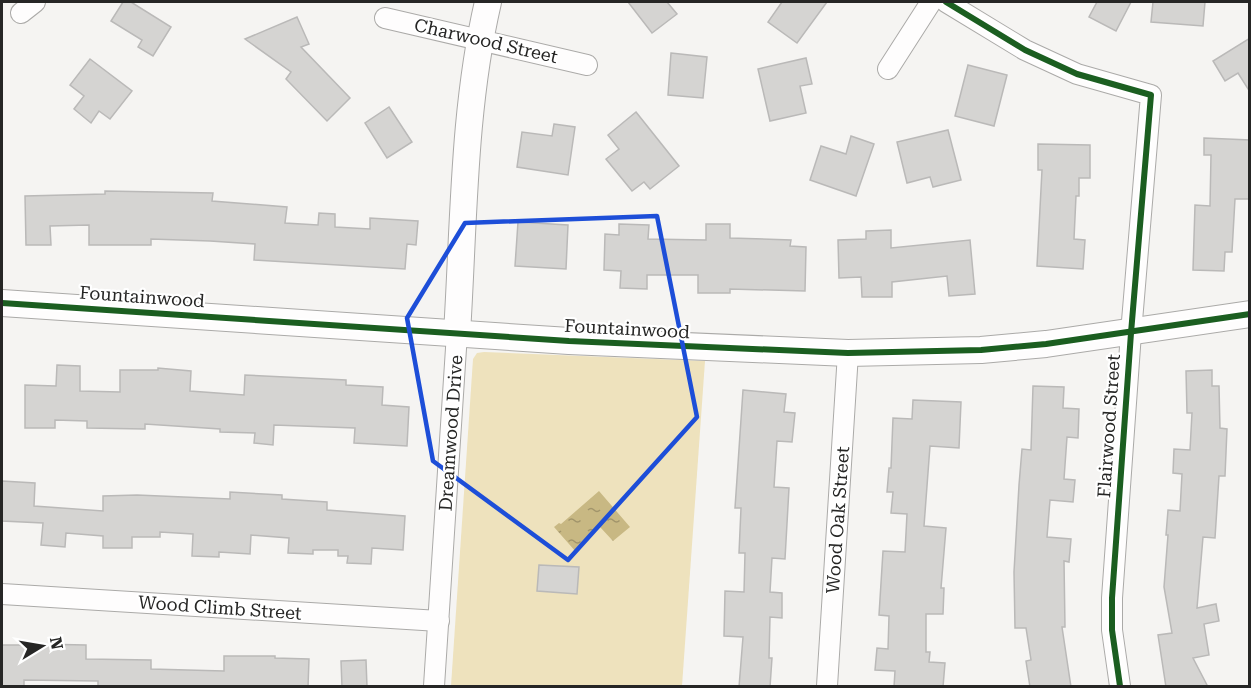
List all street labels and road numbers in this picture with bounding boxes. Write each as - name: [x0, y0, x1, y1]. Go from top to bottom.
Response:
- street label: Charwood Street: [412, 14, 560, 67]
- street label: Fountainwood: [79, 282, 206, 311]
- street label: Fountainwood: [564, 315, 691, 342]
- street label: Flairwood Street: [1093, 353, 1124, 499]
- street label: Dreamwood Drive: [435, 354, 466, 512]
- street label: Wood Oak Street: [822, 445, 853, 594]
- street label: Wood Climb Street: [138, 591, 303, 624]

